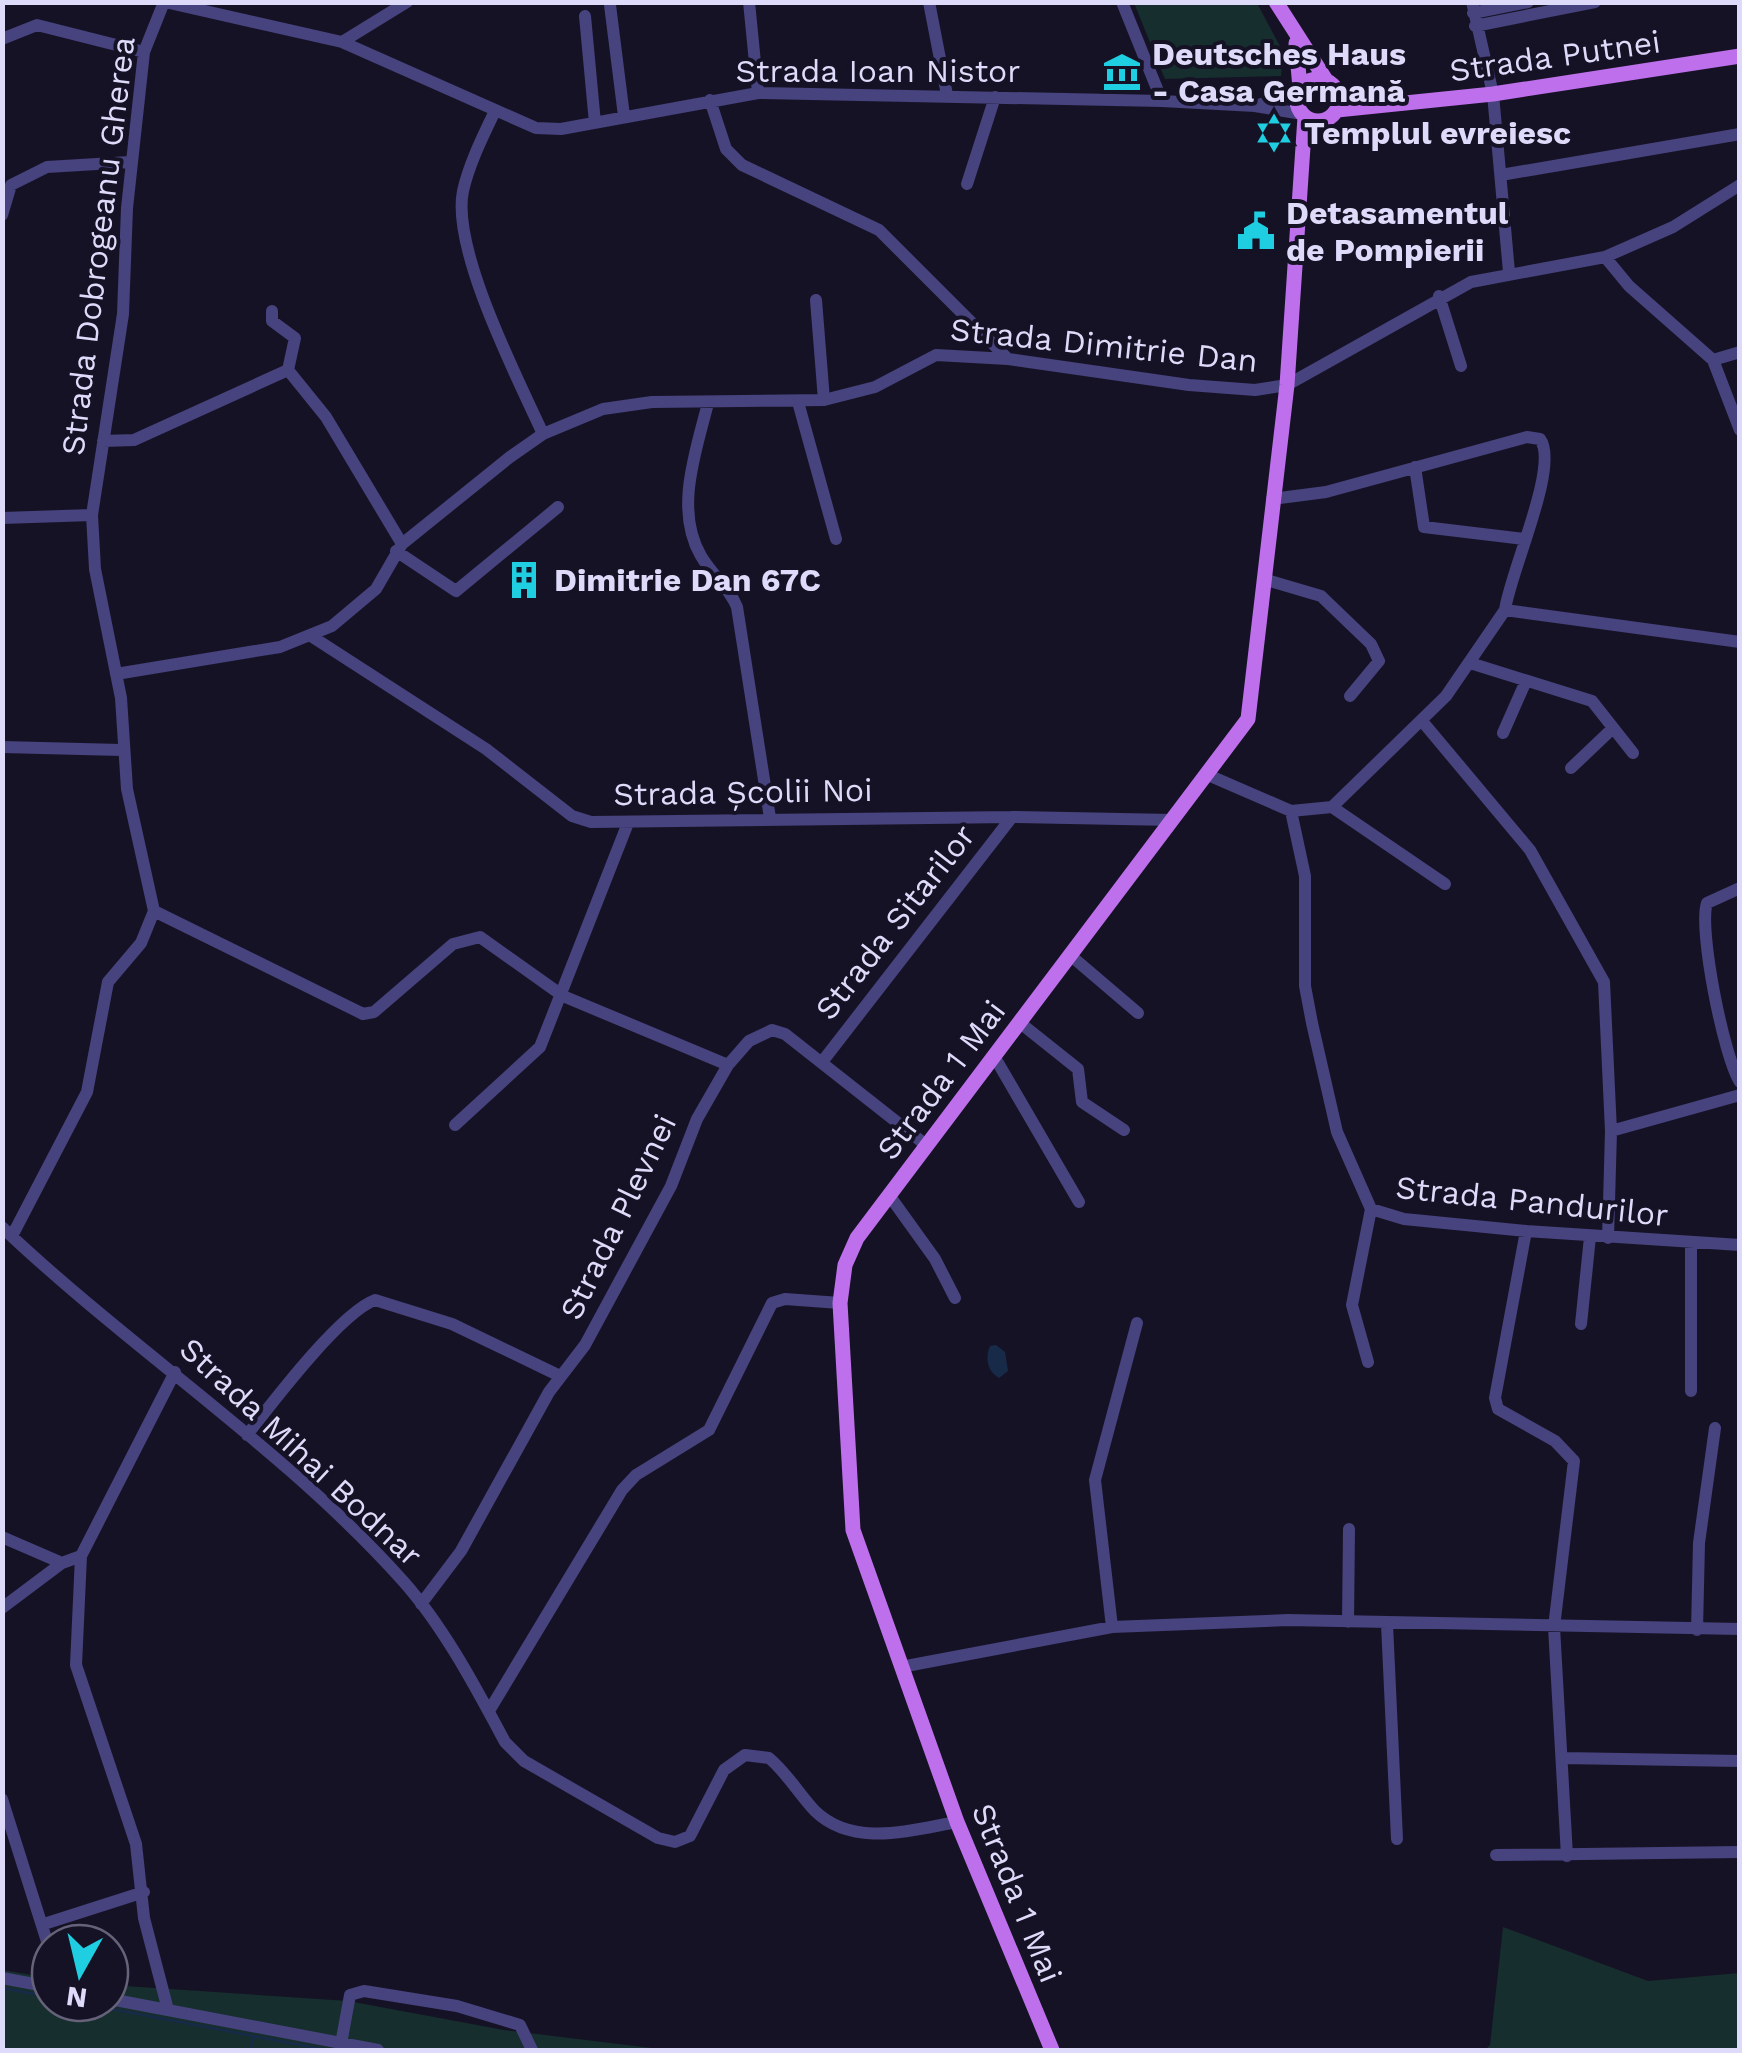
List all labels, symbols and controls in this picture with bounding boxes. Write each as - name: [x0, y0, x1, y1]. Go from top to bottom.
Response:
- street label: Strada Putnei: [1447, 22, 1663, 90]
- street label: Strada Dobrogeanu Gherea: [53, 34, 143, 458]
- place label: Deutsches Haus - Casa Germană: [1152, 35, 1406, 110]
- museum icon: Deutsches Haus - Casa Germană: [1101, 51, 1143, 93]
- street label: Strada Ioan Nistor: [736, 52, 1020, 90]
- synagogue icon: Templul evreiesc: [1253, 112, 1295, 154]
- place label: Templul evreiesc: [1304, 114, 1571, 152]
- place label: Detasamentul de Pompierii: [1286, 194, 1509, 269]
- public building icon: Detasamentul de Pompierii: [1235, 210, 1277, 252]
- street label: Strada Dimitrie Dan: [948, 310, 1260, 380]
- building icon: Dimitrie Dan 67C: [503, 559, 545, 601]
- place label: Dimitrie Dan 67C: [554, 561, 821, 599]
- street label: Strada Școlii Noi: [613, 771, 873, 813]
- street label: Strada Sitarilor: [807, 817, 983, 1027]
- street label: Strada 1 Mai: [869, 993, 1013, 1167]
- street label: Strada Plevnei: [552, 1108, 684, 1326]
- street label: Strada Pandurilor: [1394, 1168, 1670, 1234]
- street label: Strada Mihai Bodnar: [172, 1330, 430, 1574]
- street label: Strada 1 Mai: [964, 1798, 1070, 1988]
- north arrow: [30, 1923, 130, 2023]
- text: N: [64, 1979, 89, 2015]

